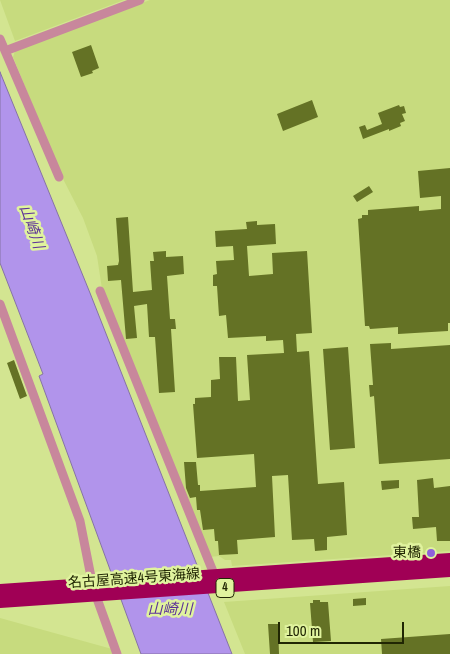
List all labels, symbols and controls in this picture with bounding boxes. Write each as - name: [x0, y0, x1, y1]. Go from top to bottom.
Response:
- water label: 山崎川: [15, 203, 47, 251]
- place label: 東橋: [393, 545, 421, 561]
- marker: 東橋: [425, 547, 437, 559]
- street label: 名古屋高速4号東海線: [67, 566, 201, 592]
- road number: 4: [216, 578, 234, 598]
- water label: 山崎川: [148, 601, 192, 619]
- scale bar: [280, 612, 406, 644]
- text: 100 m: [286, 620, 320, 641]

